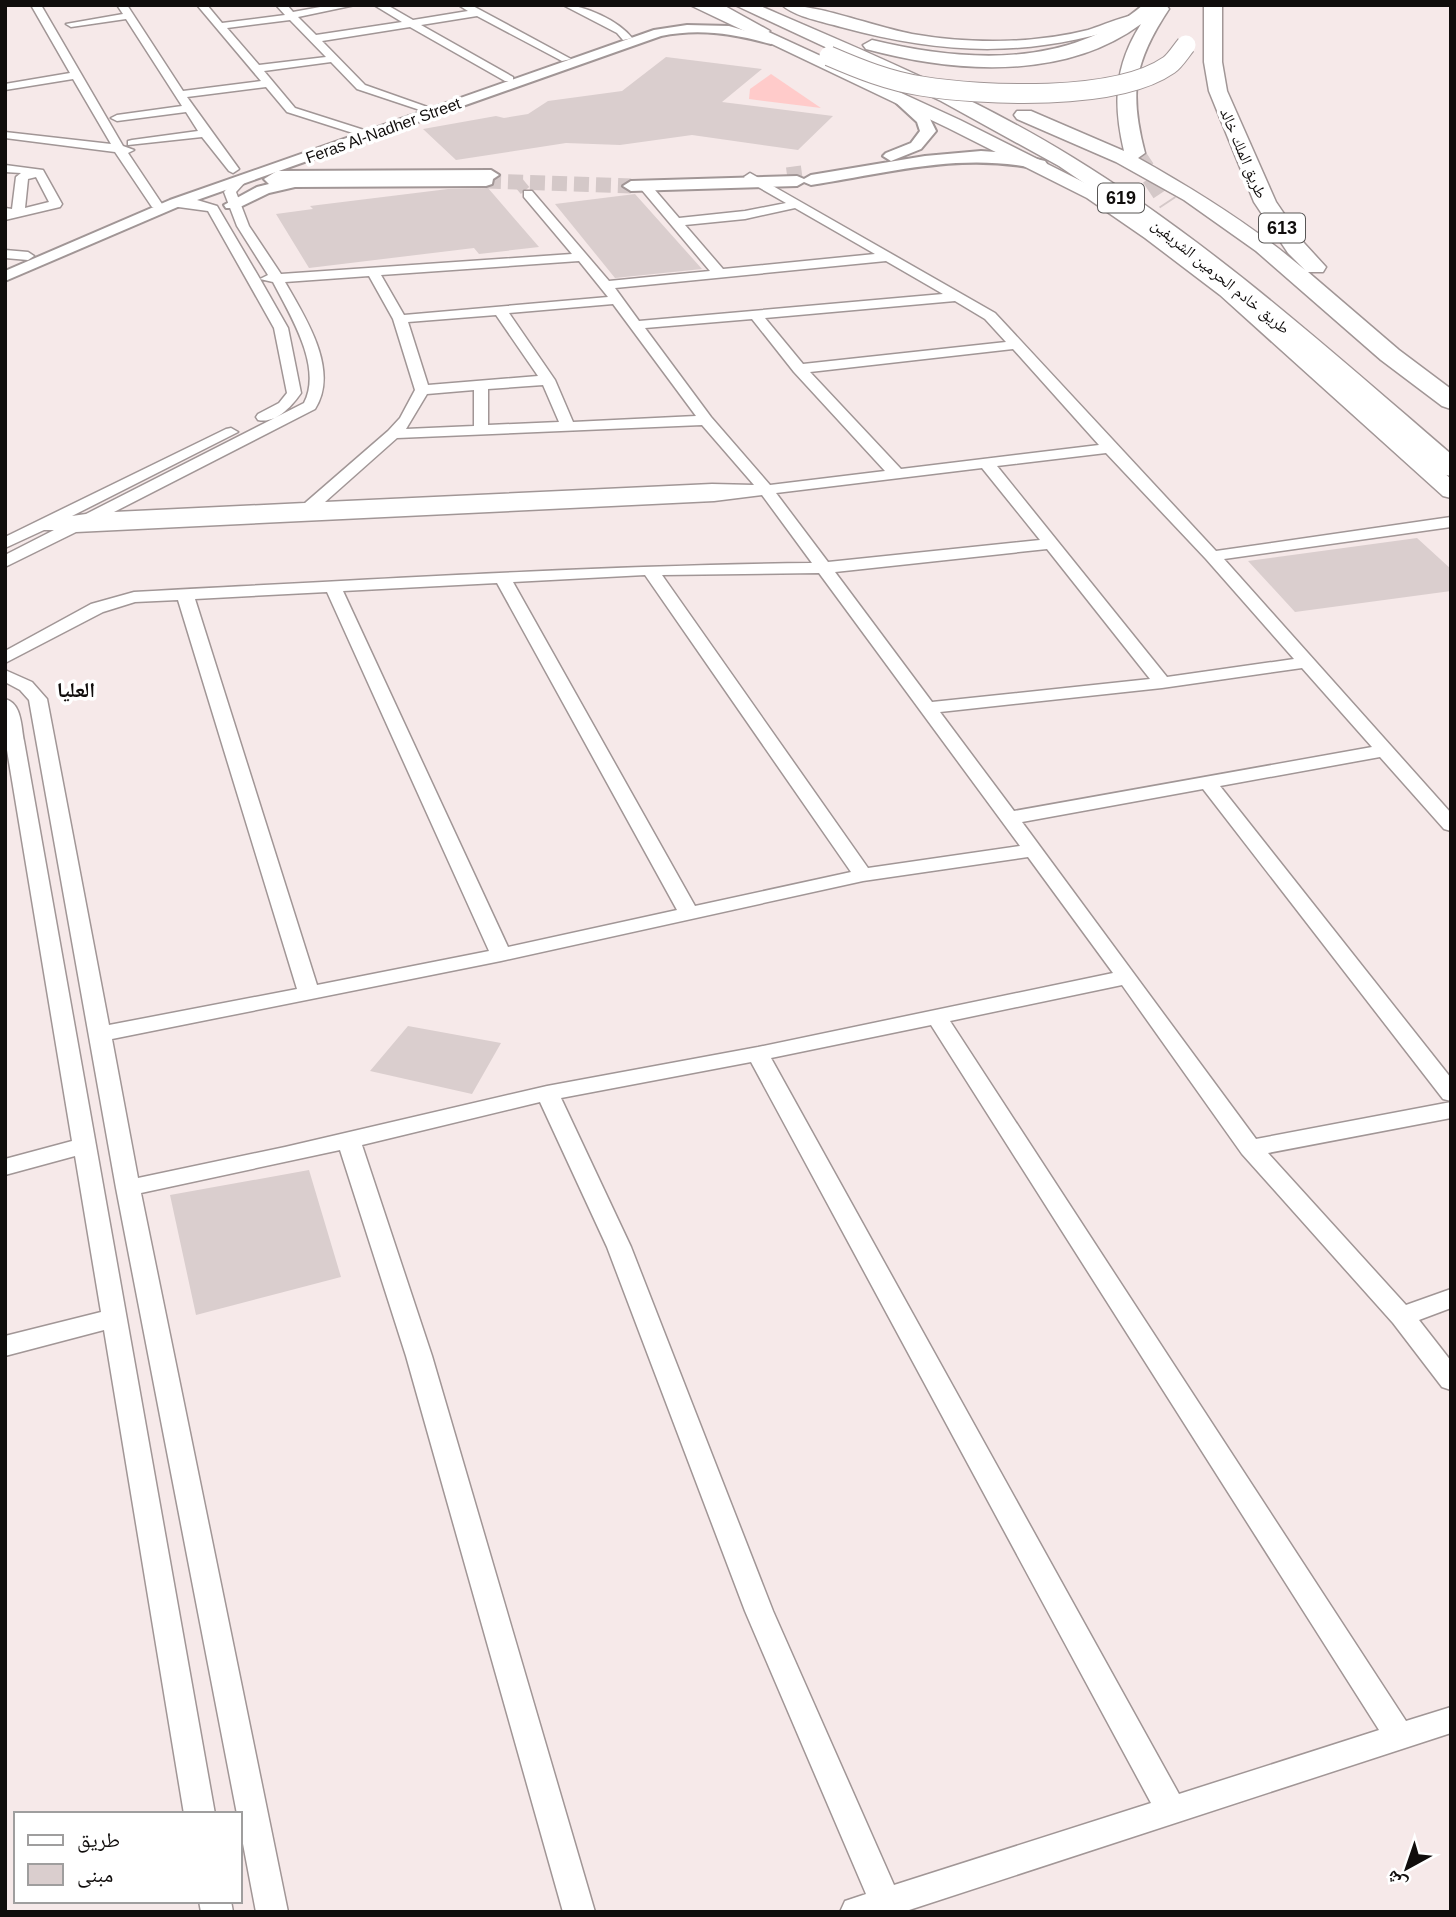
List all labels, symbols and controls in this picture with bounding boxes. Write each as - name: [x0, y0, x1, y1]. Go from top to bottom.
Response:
- street label: Feras Al-Nadher Street: [303, 94, 463, 166]
- street label: طريق الملك خالد: [1215, 106, 1270, 202]
- road number: 619: [1098, 183, 1144, 212]
- road number: 613: [1259, 213, 1305, 242]
- street label: طريق خادم الحرمين الشريفين: [1147, 215, 1293, 339]
- district label: العليا: [57, 678, 95, 702]
- legend: [14, 1812, 242, 1903]
- text: طريق: [77, 1828, 120, 1853]
- north arrow: [1372, 1833, 1442, 1903]
- text: مبنى: [77, 1863, 113, 1888]
- text: ش: [1382, 1865, 1412, 1895]

